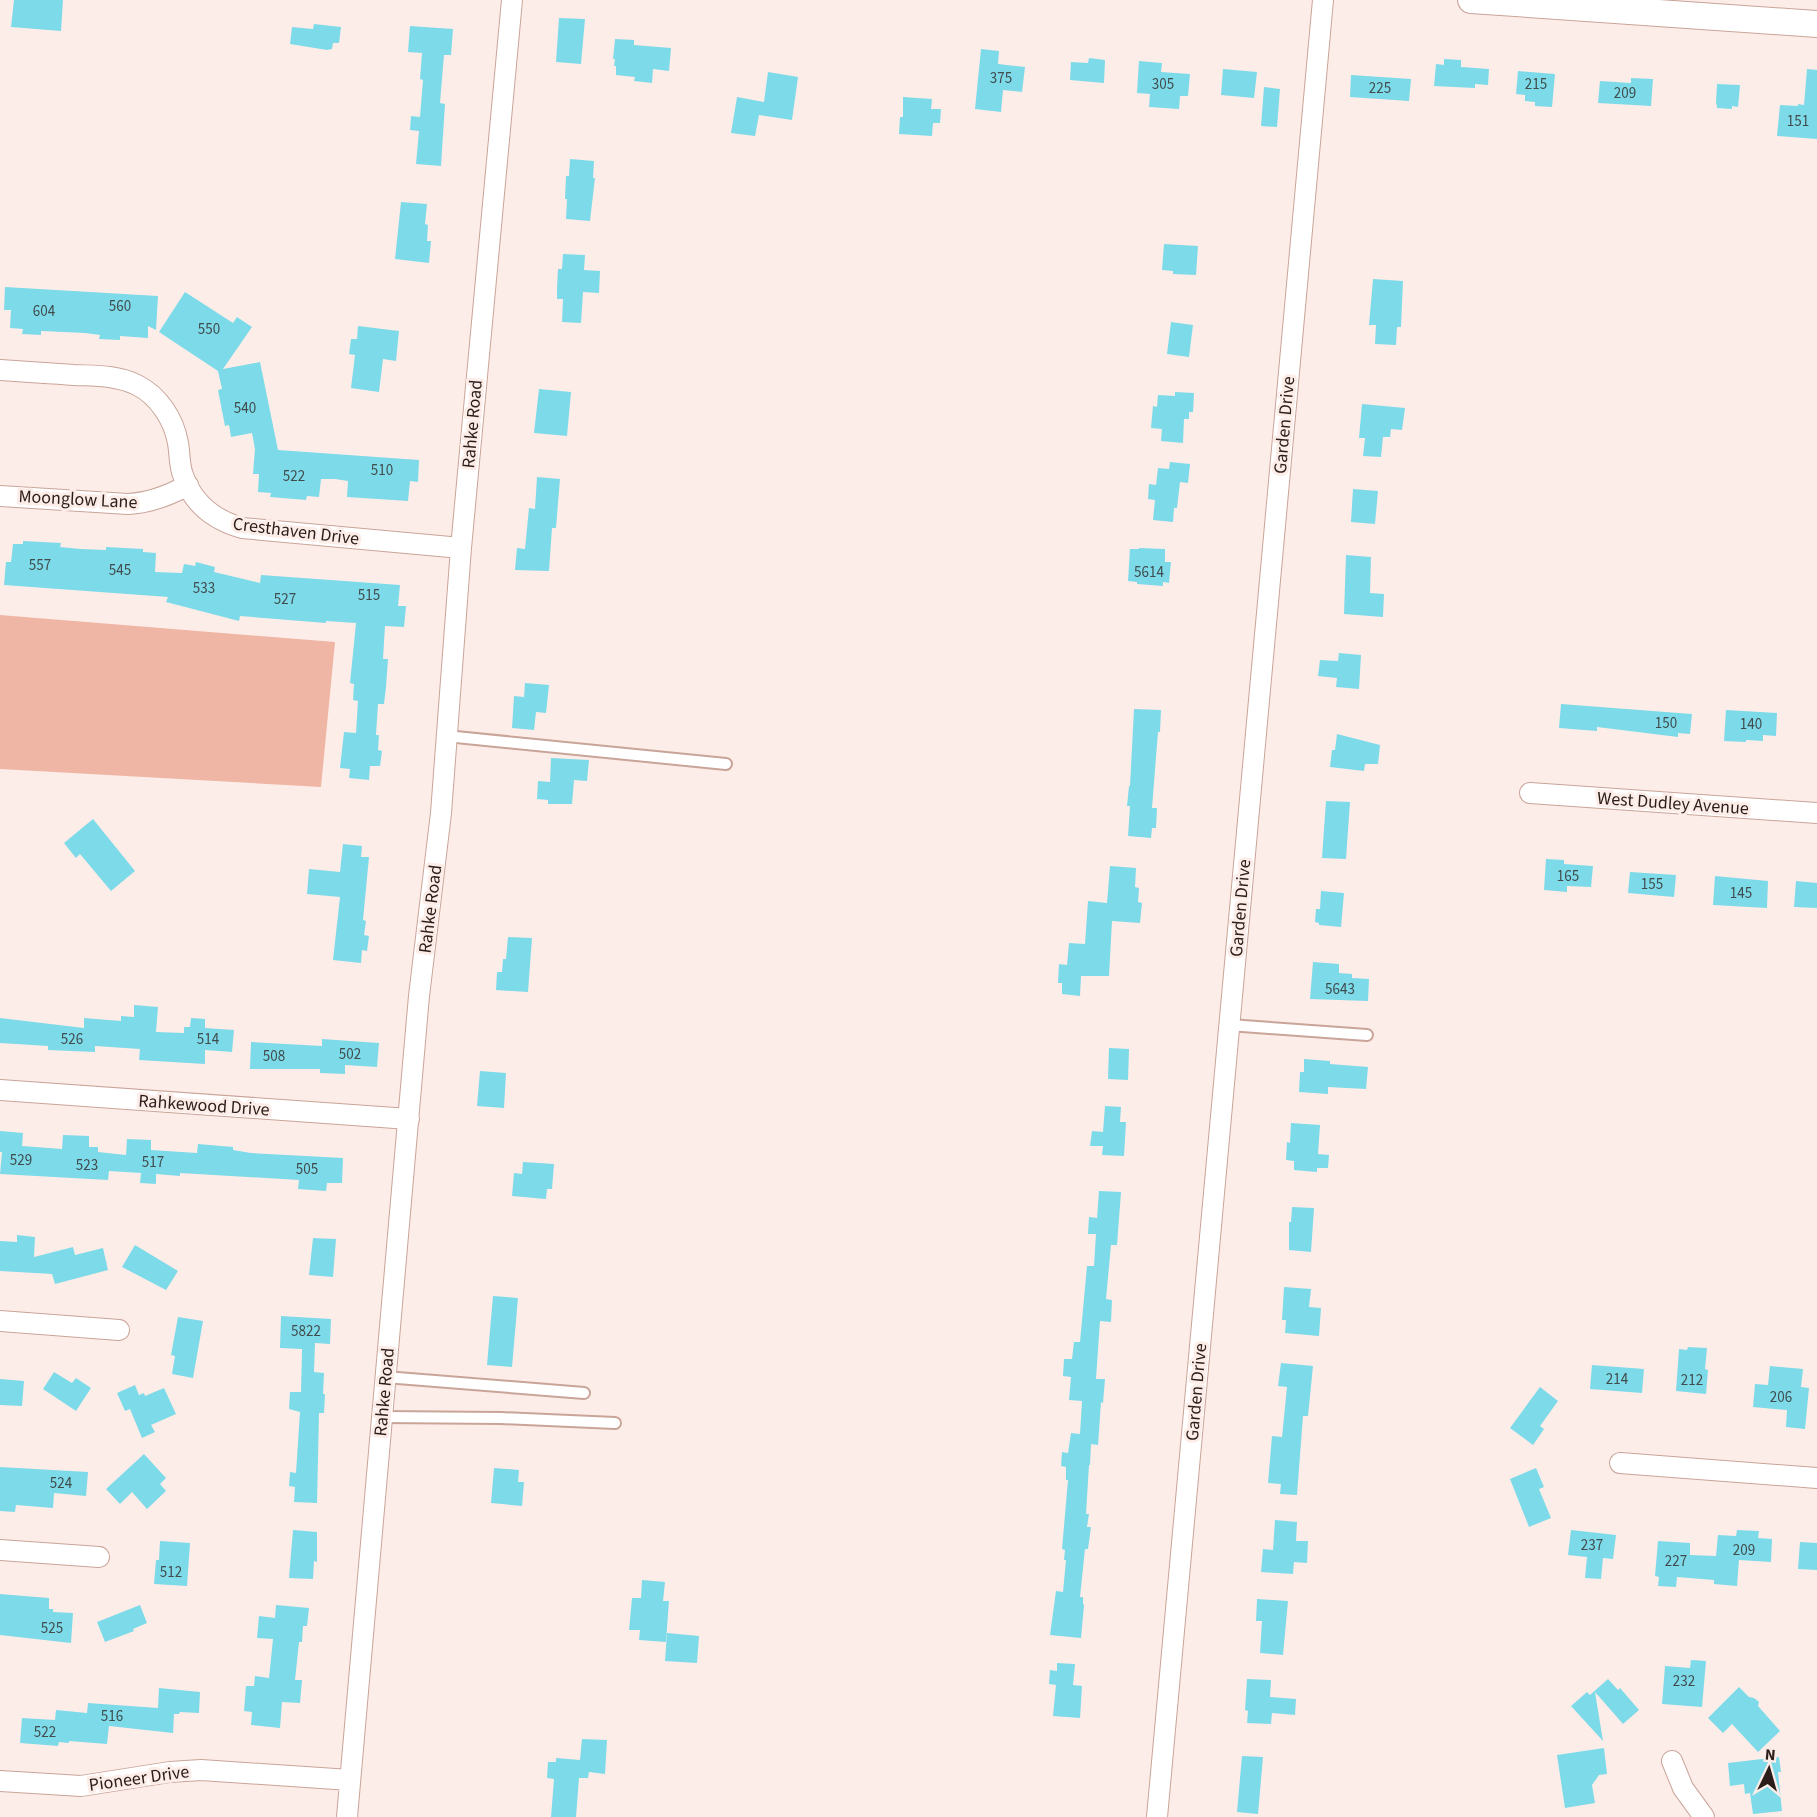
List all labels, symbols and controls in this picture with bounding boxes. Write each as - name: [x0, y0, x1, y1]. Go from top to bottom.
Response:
- house number: 375: [990, 68, 1012, 89]
- house number: 305: [1152, 74, 1174, 95]
- house number: 215: [1525, 74, 1547, 95]
- house number: 225: [1369, 78, 1391, 99]
- house number: 209: [1614, 83, 1636, 104]
- house number: 151: [1787, 111, 1809, 132]
- house number: 560: [109, 296, 131, 317]
- house number: 604: [33, 301, 56, 322]
- house number: 550: [198, 319, 220, 340]
- street label: Garden Drive: [1268, 375, 1301, 475]
- street label: Rahke Road: [456, 379, 489, 469]
- house number: 540: [234, 398, 256, 419]
- house number: 510: [371, 460, 393, 481]
- house number: 522: [283, 466, 305, 487]
- street label: Moonglow Lane: [18, 484, 138, 515]
- street label: Cresthaven Drive: [231, 511, 361, 552]
- house number: 557: [29, 555, 51, 576]
- house number: 545: [109, 560, 131, 581]
- house number: 5614: [1134, 562, 1164, 583]
- house number: 533: [193, 578, 215, 599]
- house number: 515: [358, 585, 380, 606]
- house number: 527: [274, 589, 296, 610]
- house number: 150: [1655, 713, 1677, 734]
- house number: 140: [1740, 714, 1762, 735]
- street label: West Dudley Avenue: [1596, 786, 1750, 821]
- street label: Garden Drive: [1224, 858, 1257, 958]
- street label: Rahke Road: [413, 863, 448, 955]
- house number: 165: [1557, 866, 1579, 887]
- house number: 155: [1641, 874, 1663, 895]
- house number: 145: [1730, 883, 1752, 904]
- house number: 5643: [1325, 979, 1355, 1000]
- house number: 526: [61, 1029, 83, 1050]
- house number: 514: [197, 1029, 220, 1050]
- house number: 502: [339, 1044, 361, 1065]
- house number: 508: [263, 1046, 285, 1067]
- street label: Rahkewood Drive: [137, 1088, 271, 1123]
- house number: 529: [10, 1150, 32, 1171]
- house number: 517: [142, 1152, 164, 1173]
- house number: 523: [76, 1155, 98, 1176]
- house number: 505: [296, 1159, 318, 1180]
- house number: 5822: [291, 1321, 321, 1342]
- street label: Garden Drive: [1180, 1342, 1213, 1442]
- street label: Rahke Road: [368, 1347, 401, 1437]
- house number: 214: [1606, 1369, 1629, 1390]
- house number: 212: [1681, 1370, 1703, 1391]
- house number: 206: [1770, 1387, 1792, 1408]
- house number: 524: [50, 1473, 73, 1494]
- house number: 237: [1581, 1535, 1603, 1556]
- house number: 209: [1733, 1540, 1755, 1561]
- house number: 227: [1665, 1551, 1687, 1572]
- house number: 512: [160, 1562, 182, 1583]
- house number: 525: [41, 1618, 63, 1639]
- house number: 232: [1673, 1671, 1695, 1692]
- house number: 516: [101, 1706, 123, 1727]
- house number: 522: [34, 1722, 56, 1743]
- north arrow: [1739, 1739, 1799, 1799]
- text: N: [1764, 1744, 1776, 1766]
- street label: Pioneer Drive: [87, 1759, 191, 1798]

